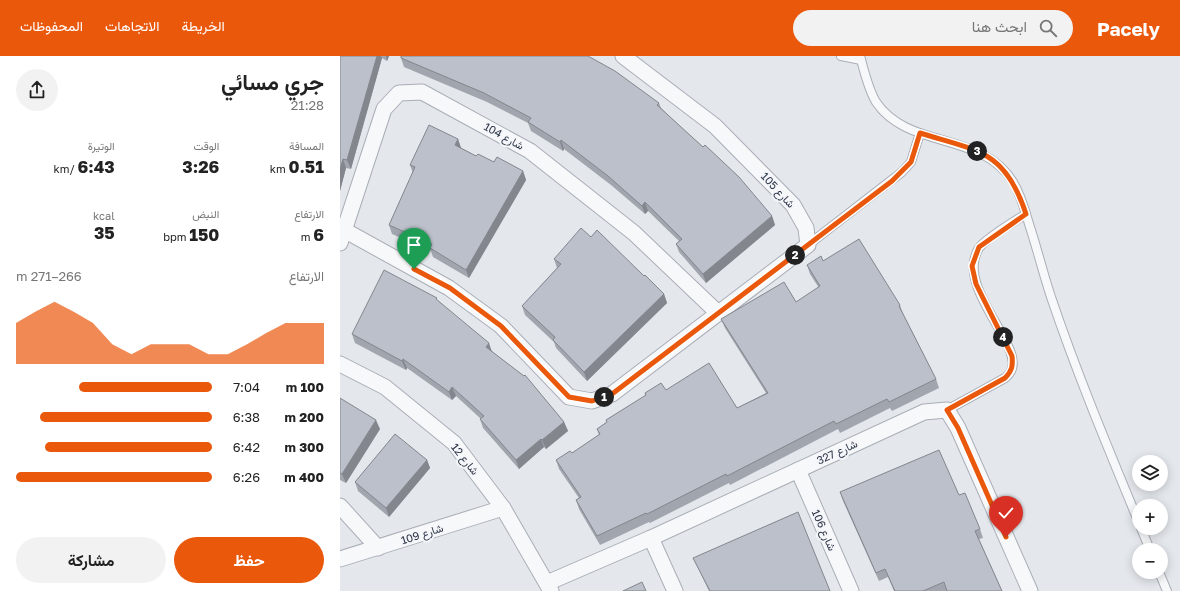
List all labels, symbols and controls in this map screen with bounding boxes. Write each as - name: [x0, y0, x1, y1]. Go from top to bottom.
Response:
- search box: [793, 10, 1073, 46]
- text: المحفوظات: [20, 17, 83, 34]
- text: الاتجاهات: [105, 17, 159, 34]
- text: الخريطة: [181, 17, 225, 34]
- text: ابحث هنا: [972, 17, 1027, 35]
- icon: search: [1037, 17, 1059, 39]
- text: Pacely: [1097, 17, 1160, 40]
- text: جري مسائي: [221, 68, 324, 95]
- button: share: [16, 69, 58, 111]
- text: 21:28: [291, 97, 324, 113]
- street label: شارع 104: [481, 119, 527, 154]
- text: الوتيرة: [88, 139, 115, 152]
- text: الوقت: [193, 139, 219, 152]
- text: المسافة: [289, 139, 324, 152]
- pin: 3: [967, 141, 987, 161]
- text: 3: [974, 144, 980, 157]
- text: 6:43: [77, 156, 115, 177]
- text: 3:26: [182, 156, 219, 177]
- text: 0.51: [288, 156, 324, 177]
- text: /km: [53, 162, 77, 175]
- text: km: [270, 162, 288, 175]
- street label: شارع 105: [757, 169, 798, 212]
- text: النبض: [192, 207, 219, 220]
- text: الارتفاع: [294, 207, 324, 220]
- text: kcal: [93, 209, 115, 222]
- text: 35: [94, 222, 115, 243]
- text: 150: [189, 224, 219, 245]
- text: 6: [313, 224, 324, 245]
- pin: [397, 228, 431, 269]
- text: bpm: [163, 230, 189, 243]
- text: m: [301, 230, 313, 243]
- icon: arrive: [403, 234, 425, 256]
- pin: 2: [785, 245, 805, 265]
- text: 2: [792, 248, 798, 261]
- text: 266–271 m: [16, 268, 82, 284]
- text: الارتفاع: [289, 268, 324, 284]
- pin: 4: [993, 327, 1013, 347]
- text: 4: [1000, 330, 1006, 343]
- text: 7:04: [233, 379, 260, 395]
- text: 100 m: [286, 379, 324, 395]
- pin: 1: [594, 387, 614, 407]
- text: 1: [601, 390, 607, 403]
- text: 6:38: [233, 409, 260, 425]
- text: 200 m: [285, 409, 324, 425]
- street label: شارع 327: [814, 436, 860, 468]
- text: 6:42: [233, 439, 260, 455]
- text: 300 m: [285, 439, 324, 455]
- street label: شارع 12: [447, 440, 482, 479]
- map controls: [1132, 455, 1168, 579]
- button: layers: [1132, 455, 1168, 491]
- text: 6:26: [233, 469, 260, 485]
- text: 400 m: [284, 469, 324, 485]
- pin: [989, 496, 1023, 537]
- button: +: [1132, 499, 1168, 535]
- icon: check: [995, 502, 1017, 524]
- street label: شارع 106: [808, 507, 839, 554]
- street label: شارع 109: [399, 520, 446, 548]
- button: مشاركة: [16, 537, 166, 583]
- button: حفظ: [174, 537, 324, 583]
- button: −: [1132, 543, 1168, 579]

